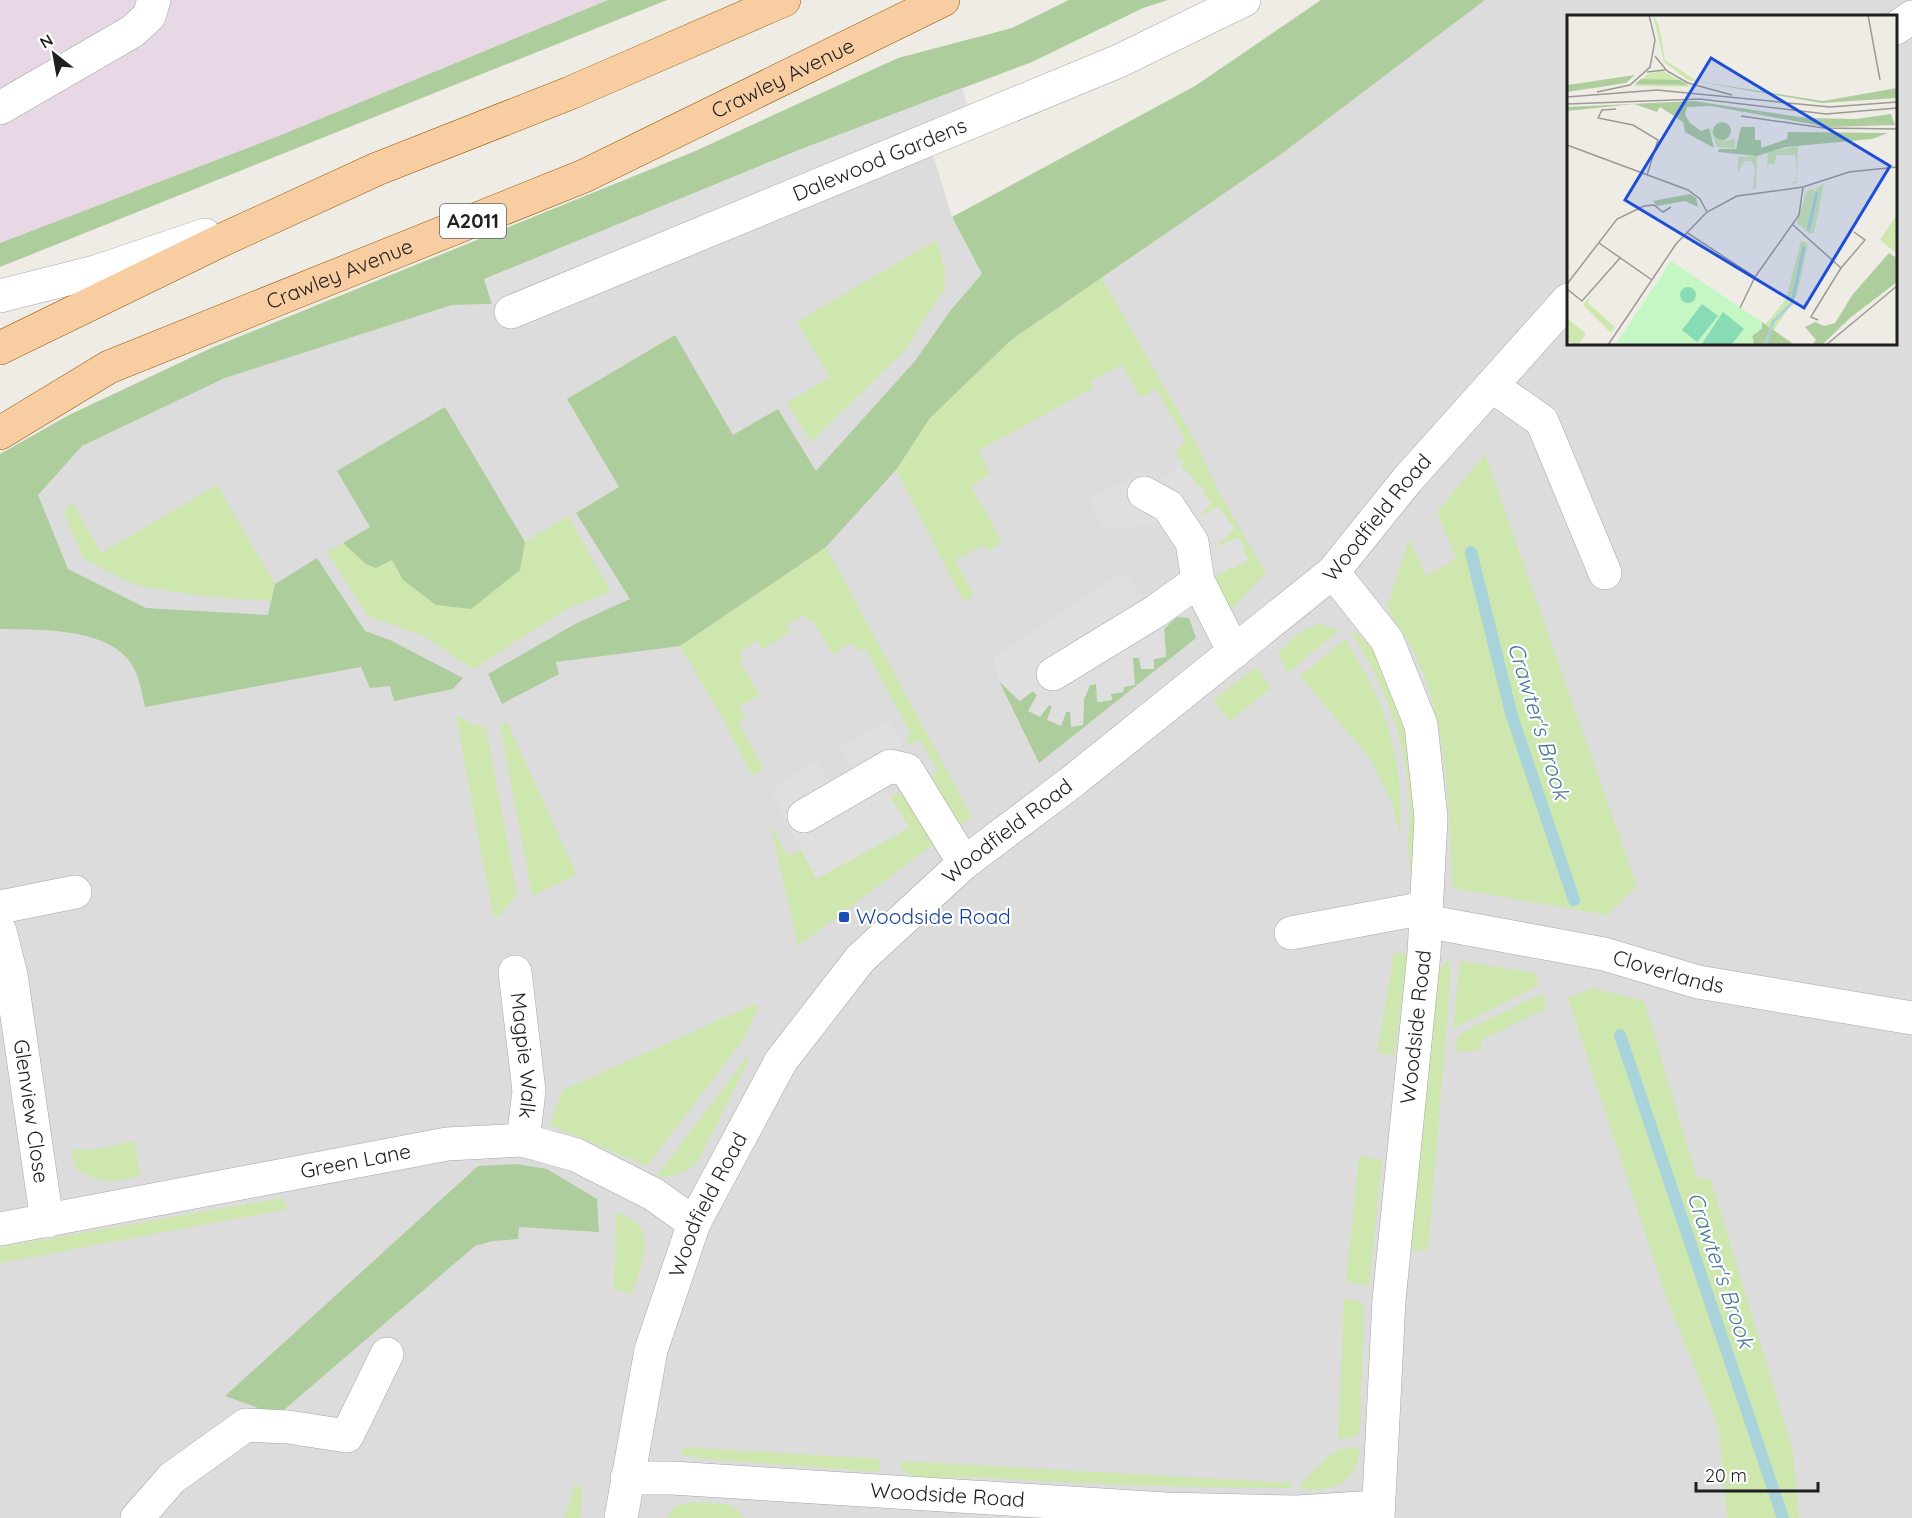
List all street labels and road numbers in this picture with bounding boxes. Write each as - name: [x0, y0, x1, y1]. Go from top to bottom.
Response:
- street label: Crawley Avenue: [707, 32, 858, 124]
- street label: Dalewood Gardens: [789, 111, 970, 206]
- road number: A2011: [440, 204, 506, 238]
- street label: Crawley Avenue: [262, 232, 416, 314]
- street label: Woodfield Road: [1317, 448, 1436, 586]
- street label: Woodfield Road: [936, 772, 1077, 889]
- street label: Cloverlands: [1610, 943, 1726, 998]
- street label: Woodside Road: [1394, 949, 1436, 1105]
- street label: Magpie Walk: [505, 991, 543, 1120]
- street label: Glenview Close: [9, 1037, 55, 1185]
- street label: Woodfield Road: [663, 1128, 752, 1280]
- street label: Green Lane: [298, 1137, 413, 1184]
- street label: Woodside Road: [869, 1476, 1026, 1512]

